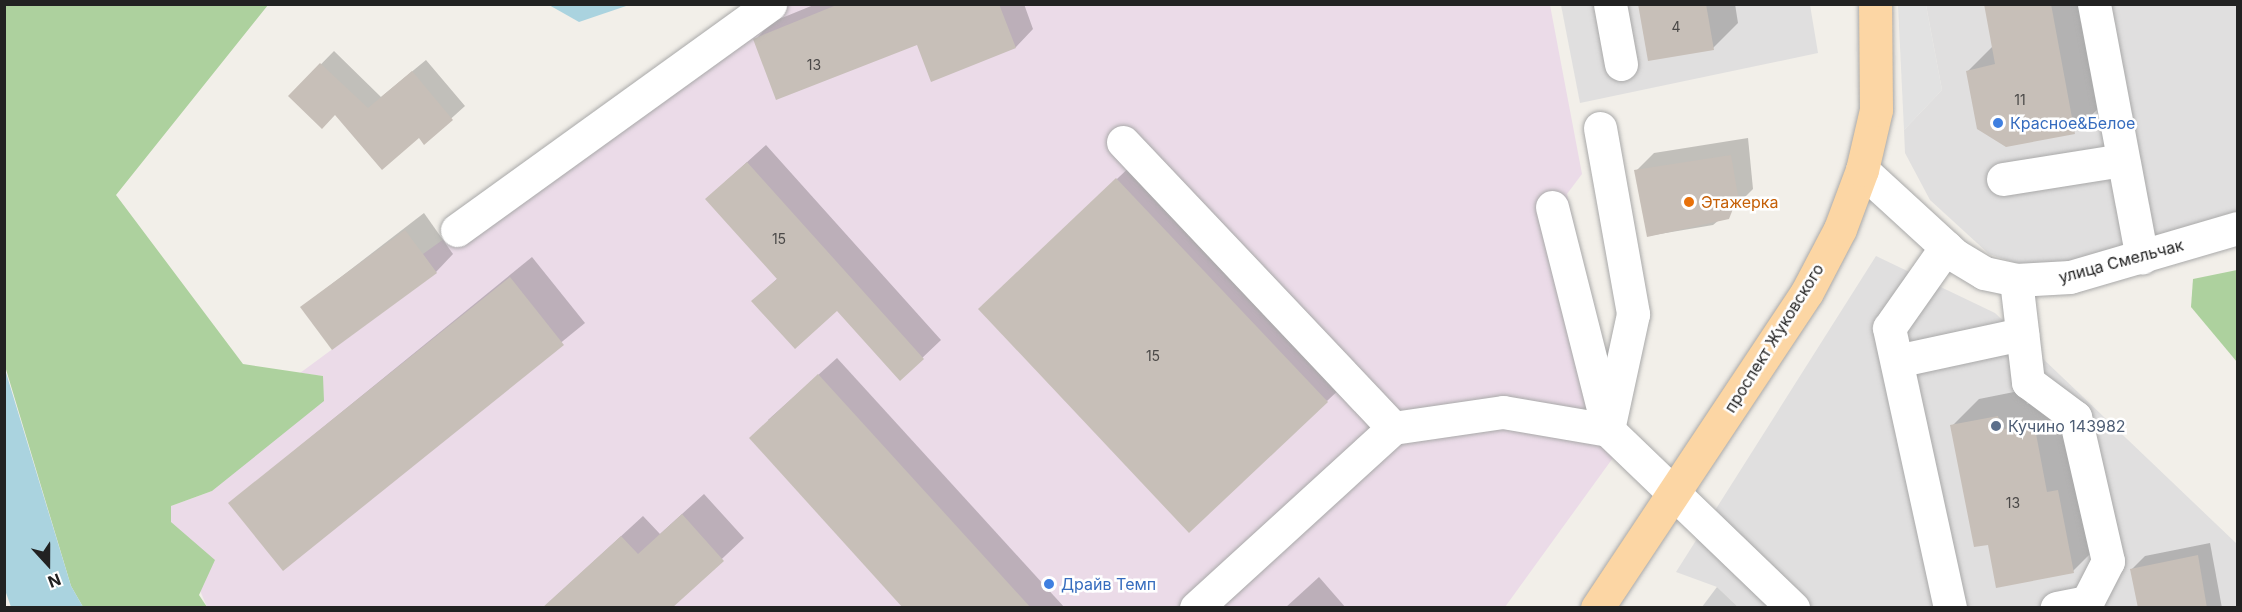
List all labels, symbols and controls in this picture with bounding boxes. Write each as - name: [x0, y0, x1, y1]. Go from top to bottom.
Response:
- house number: 4: [1671, 19, 1681, 35]
- house number: 13: [807, 57, 821, 73]
- house number: 11: [2014, 92, 2026, 108]
- place label: Красное&Белое: [2010, 113, 2135, 133]
- marker: Красное&Белое: [1991, 116, 2005, 130]
- place label: Этажерка: [1701, 192, 1779, 212]
- marker: Этажерка: [1682, 195, 1696, 209]
- house number: 15: [772, 231, 786, 247]
- street label: улица Смельчак: [2057, 235, 2185, 287]
- street label: проспект Жуковского: [1720, 260, 1828, 416]
- house number: 15: [1146, 348, 1160, 364]
- place label: Кучино 143982: [2008, 416, 2126, 436]
- marker: Кучино 143982: [1989, 419, 2003, 433]
- house number: 13: [2006, 495, 2020, 511]
- north arrow: [18, 534, 78, 594]
- text: N: [45, 569, 64, 592]
- place label: Драйв Темп: [1061, 574, 1156, 594]
- marker: Драйв Темп: [1042, 577, 1056, 591]

